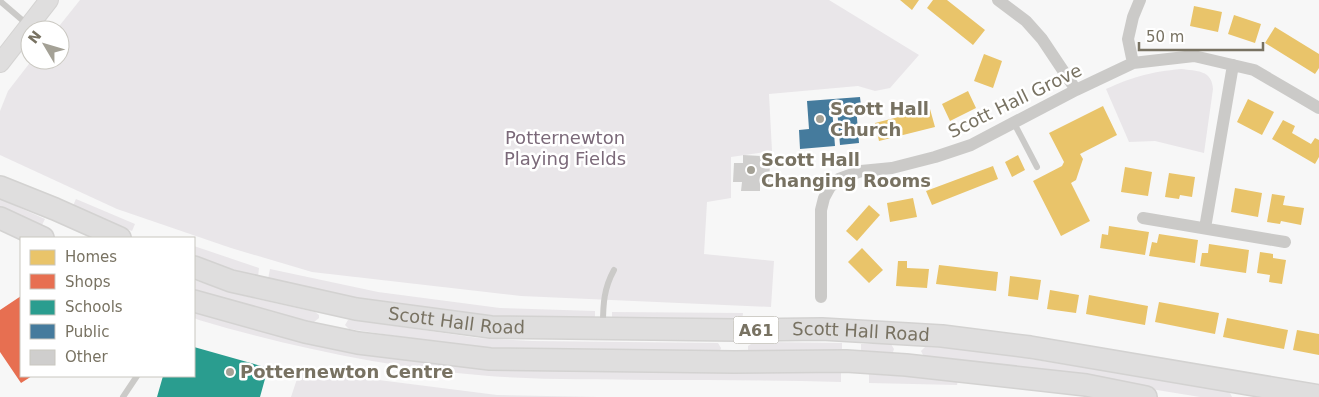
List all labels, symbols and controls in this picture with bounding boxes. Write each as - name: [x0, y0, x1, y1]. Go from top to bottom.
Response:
- north arrow: [20, 20, 70, 70]
- scale bar: [1139, 20, 1263, 52]
- text: N: [25, 27, 45, 47]
- text: 50 m: [1146, 28, 1184, 46]
- street label: Scott Hall Grove: [944, 59, 1085, 142]
- place label: Scott Hall Church: [830, 98, 929, 140]
- marker: Scott Hall Church: [814, 113, 826, 125]
- park label: Potternewton Playing Fields: [504, 127, 626, 169]
- place label: Scott Hall Changing Rooms: [761, 149, 931, 191]
- marker: Scott Hall Changing Rooms: [745, 164, 757, 176]
- legend: [20, 237, 195, 377]
- text: Homes: [65, 248, 117, 266]
- text: Shops: [65, 273, 111, 291]
- text: Schools: [65, 298, 123, 316]
- street label: Scott Hall Road: [387, 302, 525, 337]
- road number: A61: [734, 316, 778, 344]
- street label: Scott Hall Road: [792, 318, 930, 345]
- text: Public: [65, 323, 109, 341]
- text: Other: [65, 348, 108, 366]
- place label: Potternewton Centre: [240, 361, 453, 382]
- marker: Potternewton Centre: [224, 366, 236, 378]

